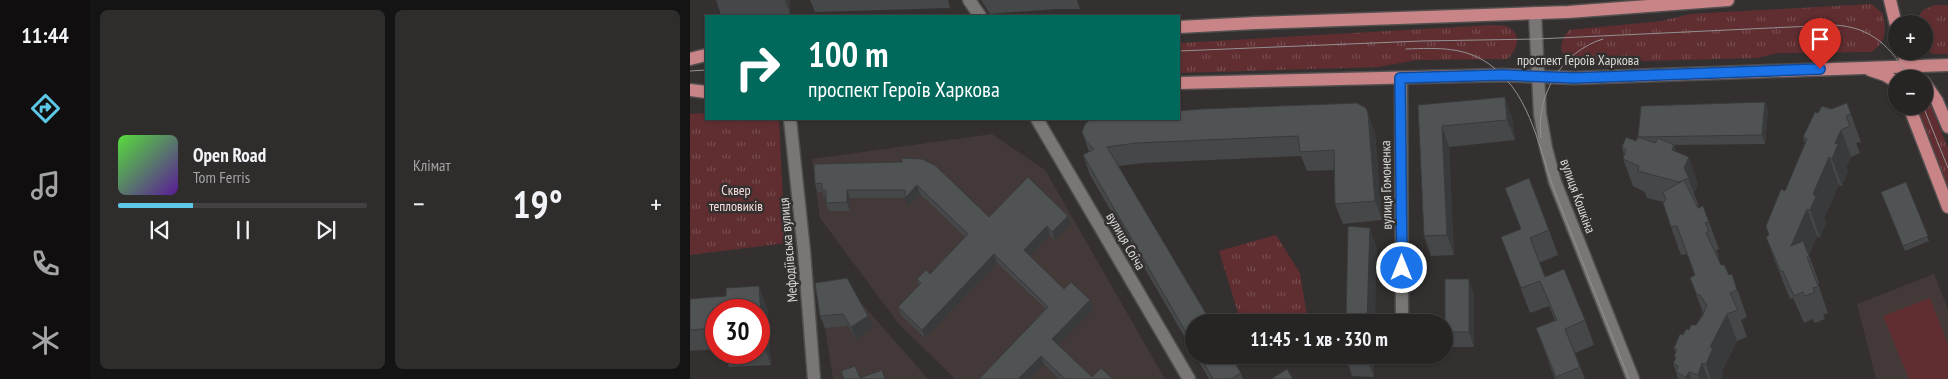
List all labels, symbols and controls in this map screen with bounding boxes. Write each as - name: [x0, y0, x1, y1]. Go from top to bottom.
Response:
- map controls: [1888, 15, 1933, 115]
- button: +: [1888, 15, 1933, 60]
- pin: [1799, 18, 1841, 69]
- text: 11:44: [21, 21, 69, 49]
- icon: arrive: [1806, 25, 1834, 53]
- text: 100 m: [808, 31, 889, 77]
- icon: right: [725, 35, 790, 100]
- street label: проспект Героїв Харкова: [1517, 51, 1639, 69]
- button: −: [1888, 70, 1933, 115]
- text: проспект Героїв Харкова: [808, 75, 1000, 103]
- icon: directions: [28, 91, 63, 126]
- street label: вулиця Гомоненка: [1376, 140, 1396, 230]
- text: Open Road: [193, 143, 266, 167]
- text: Клімат: [413, 155, 451, 175]
- street label: вулиця Кошкіна: [1556, 156, 1600, 236]
- text: Tom Ferris: [193, 167, 250, 187]
- icon: music: [28, 168, 63, 203]
- text: 19°: [512, 179, 563, 228]
- park label: Сквер тепловиків: [709, 181, 763, 215]
- text: −: [413, 185, 425, 222]
- text: +: [650, 185, 662, 222]
- street label: Мефодіївська вулиця: [774, 197, 802, 303]
- street label: вулиця Соїча: [1102, 209, 1150, 273]
- icon: previous: [146, 216, 174, 244]
- icon: pause: [229, 216, 257, 244]
- icon: next: [312, 216, 340, 244]
- position arrow: [1375, 241, 1427, 293]
- icon: phone: [28, 246, 63, 281]
- speed limit sign: 30: [705, 299, 770, 364]
- icon: climate: [28, 323, 63, 358]
- text: 11:45 · 1 хв · 330 m: [1250, 327, 1388, 351]

